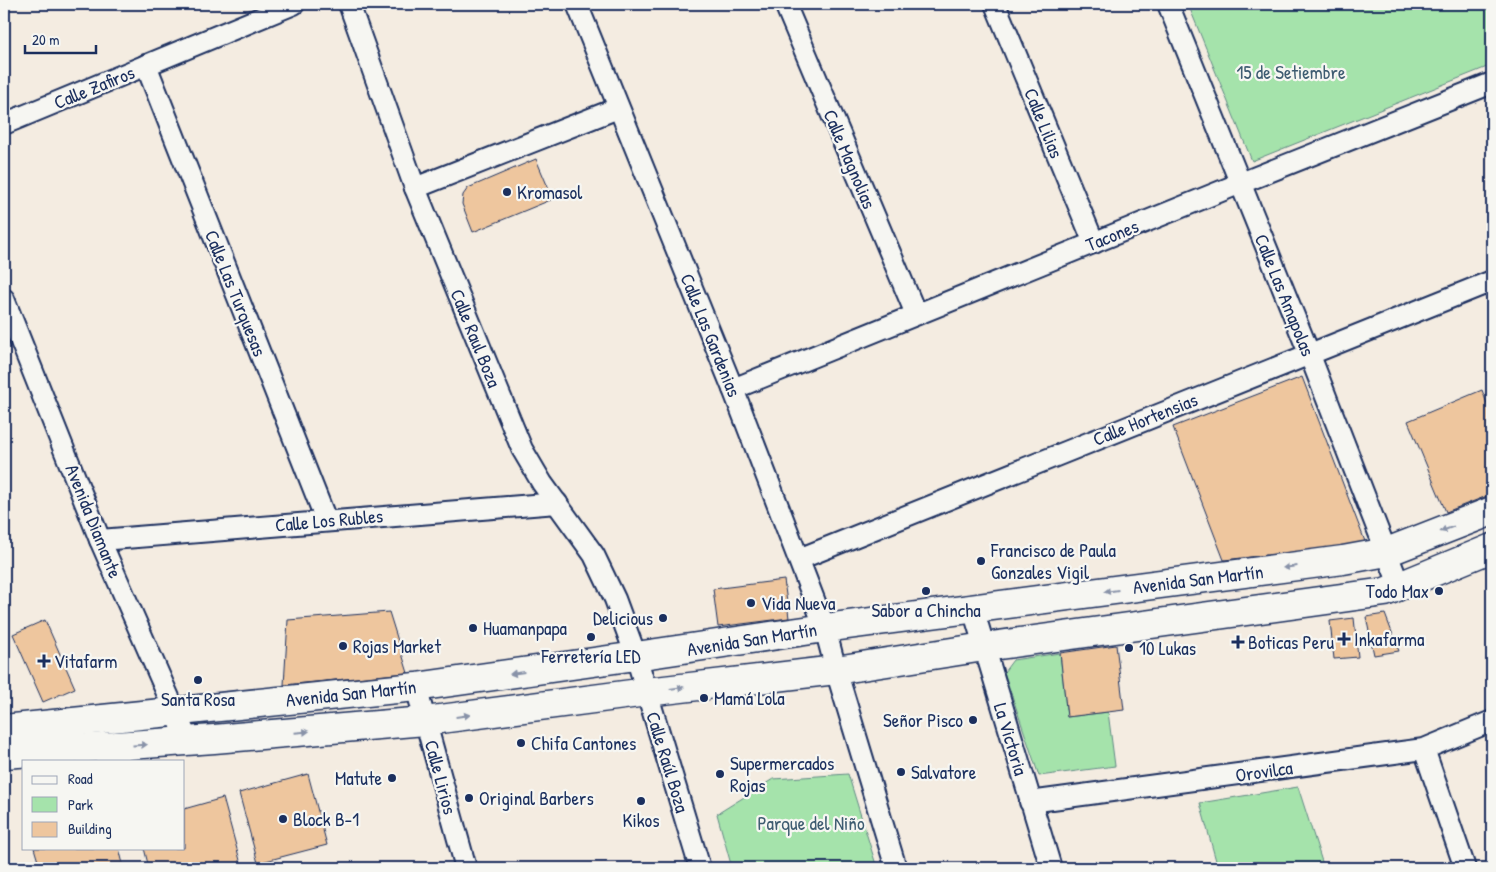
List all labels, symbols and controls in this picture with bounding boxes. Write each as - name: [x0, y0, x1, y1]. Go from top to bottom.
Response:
- scale bar: [25, 22, 96, 54]
- text: 20 m: [32, 29, 59, 50]
- street label: Calle Zafiros: [50, 59, 138, 115]
- park label: 15 de Setiembre: [1237, 59, 1346, 85]
- street label: Calle Lilias: [1018, 84, 1070, 162]
- street label: Calle Magnolias: [817, 105, 883, 213]
- place label: Kromasol: [517, 179, 583, 205]
- marker: Kromasol: [501, 186, 513, 198]
- street label: Tacones: [1082, 213, 1142, 257]
- street label: Calle Las Turquesas: [199, 226, 273, 360]
- street label: Calle Las Amapolas: [1249, 230, 1321, 360]
- street label: Calle Las Gardenias: [674, 270, 748, 400]
- street label: Calle Raul Boza: [444, 285, 508, 392]
- street label: Calle Hortensias: [1089, 386, 1201, 452]
- street label: Avenida Diamante: [59, 460, 129, 582]
- street label: Calle Los Rubles: [274, 502, 384, 538]
- one-way arrow: [1439, 525, 1454, 533]
- place label: Francisco de Paula Gonzales Vigil: [990, 537, 1116, 585]
- marker: Francisco de Paula Gonzales Vigil: [975, 555, 987, 567]
- street label: Avenida San Martín: [1131, 558, 1265, 600]
- one-way arrow: [1282, 563, 1298, 571]
- place label: Todo Max: [1366, 578, 1429, 604]
- marker: Sabor a Chincha: [920, 585, 932, 597]
- marker: Todo Max: [1433, 585, 1445, 597]
- one-way arrow: [1103, 587, 1119, 595]
- place label: Vida Nueva: [761, 590, 836, 616]
- marker: Vida Nueva: [745, 597, 757, 609]
- place label: Sabor a Chincha: [871, 597, 981, 623]
- place label: Delicious: [593, 605, 653, 631]
- marker: Delicious: [657, 612, 669, 624]
- place label: Huamanpapa: [483, 615, 568, 641]
- street label: Avenida San Martín: [685, 616, 819, 662]
- marker: Huamanpapa: [467, 622, 479, 634]
- place label: Inkafarma: [1354, 626, 1425, 652]
- place label: Boticas Peru: [1248, 629, 1335, 655]
- marker: Ferretería LED: [585, 631, 597, 643]
- place label: Rojas Market: [353, 633, 441, 659]
- marker: Inkafarma: [1338, 633, 1350, 645]
- place label: 10 Lukas: [1139, 635, 1196, 661]
- marker: Boticas Peru: [1232, 636, 1244, 648]
- marker: Rojas Market: [337, 640, 349, 652]
- marker: 10 Lukas: [1123, 642, 1135, 654]
- place label: Ferretería LED: [541, 643, 640, 669]
- place label: Vitafarm: [54, 648, 118, 674]
- marker: Vitafarm: [38, 655, 50, 667]
- one-way arrow: [509, 669, 525, 677]
- street label: Avenida San Martín: [284, 673, 418, 713]
- marker: Santa Rosa: [192, 674, 204, 686]
- one-way arrow: [669, 684, 685, 692]
- place label: Mamá Lola: [714, 685, 785, 711]
- place label: Santa Rosa: [161, 686, 236, 712]
- marker: Mamá Lola: [698, 692, 710, 704]
- street label: La Victoria: [988, 700, 1034, 779]
- place label: Señor Pisco: [883, 707, 963, 733]
- street label: Calle Raúl Boza: [640, 708, 696, 816]
- one-way arrow: [456, 712, 472, 720]
- marker: Señor Pisco: [967, 714, 979, 726]
- one-way arrow: [294, 728, 310, 736]
- place label: Chifa Cantones: [531, 730, 636, 756]
- street label: Calle Lirios: [419, 737, 463, 817]
- marker: Chifa Cantones: [515, 737, 527, 749]
- one-way arrow: [132, 740, 148, 748]
- place label: Supermercados Rojas: [730, 750, 834, 798]
- street label: Orovilca: [1234, 754, 1295, 788]
- place label: Salvatore: [911, 759, 977, 785]
- legend: [22, 760, 185, 850]
- place label: Matute: [335, 765, 382, 791]
- marker: Salvatore: [895, 766, 907, 778]
- text: Road: [68, 768, 93, 789]
- marker: Supermercados Rojas: [714, 768, 726, 780]
- marker: Matute: [386, 772, 398, 784]
- place label: Original Barbers: [479, 785, 594, 811]
- marker: Original Barbers: [463, 792, 475, 804]
- text: Park: [68, 794, 93, 815]
- marker: Kikos: [635, 795, 647, 807]
- place label: Block B-1: [293, 806, 359, 832]
- place label: Kikos: [622, 807, 660, 833]
- park label: Parque del Niño: [757, 810, 865, 836]
- marker: Block B-1: [277, 813, 289, 825]
- text: Building: [68, 818, 112, 839]

